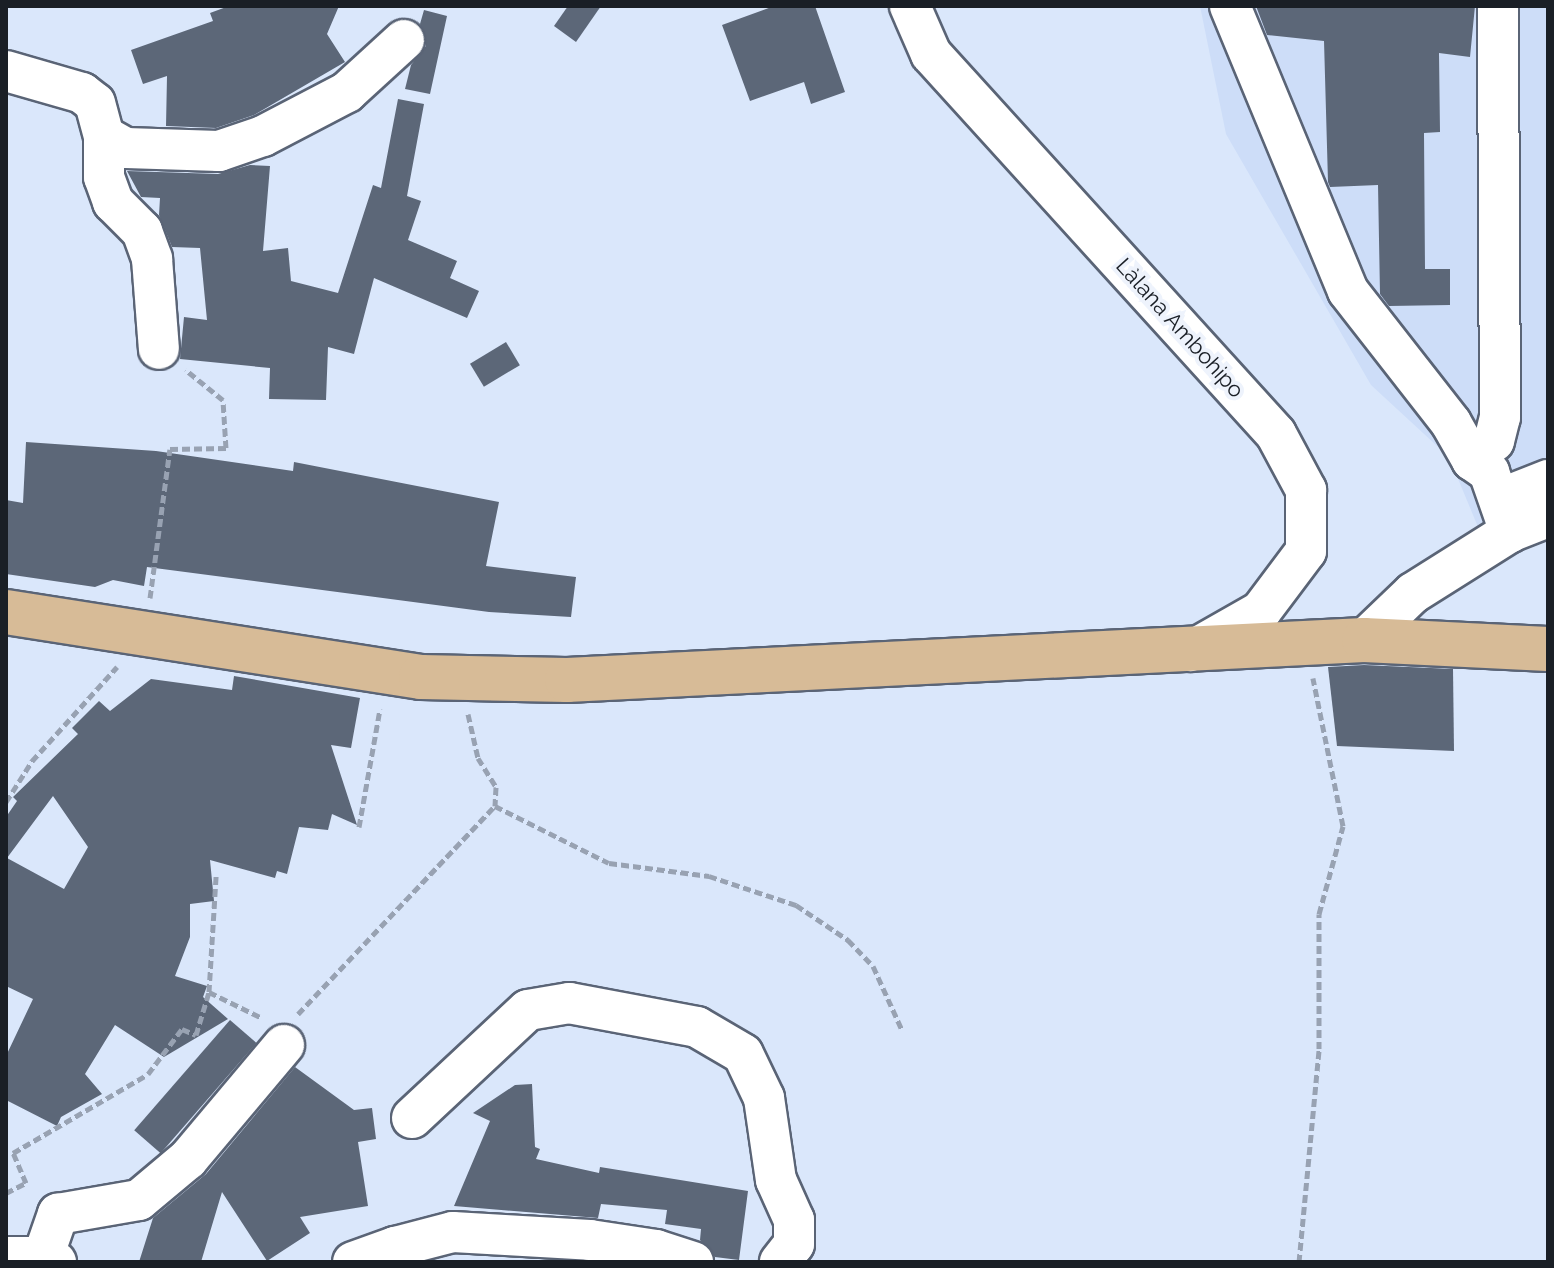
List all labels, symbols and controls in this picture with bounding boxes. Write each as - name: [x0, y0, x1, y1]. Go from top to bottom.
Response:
- street label: Làlana Ambohipo: [1110, 253, 1250, 403]

